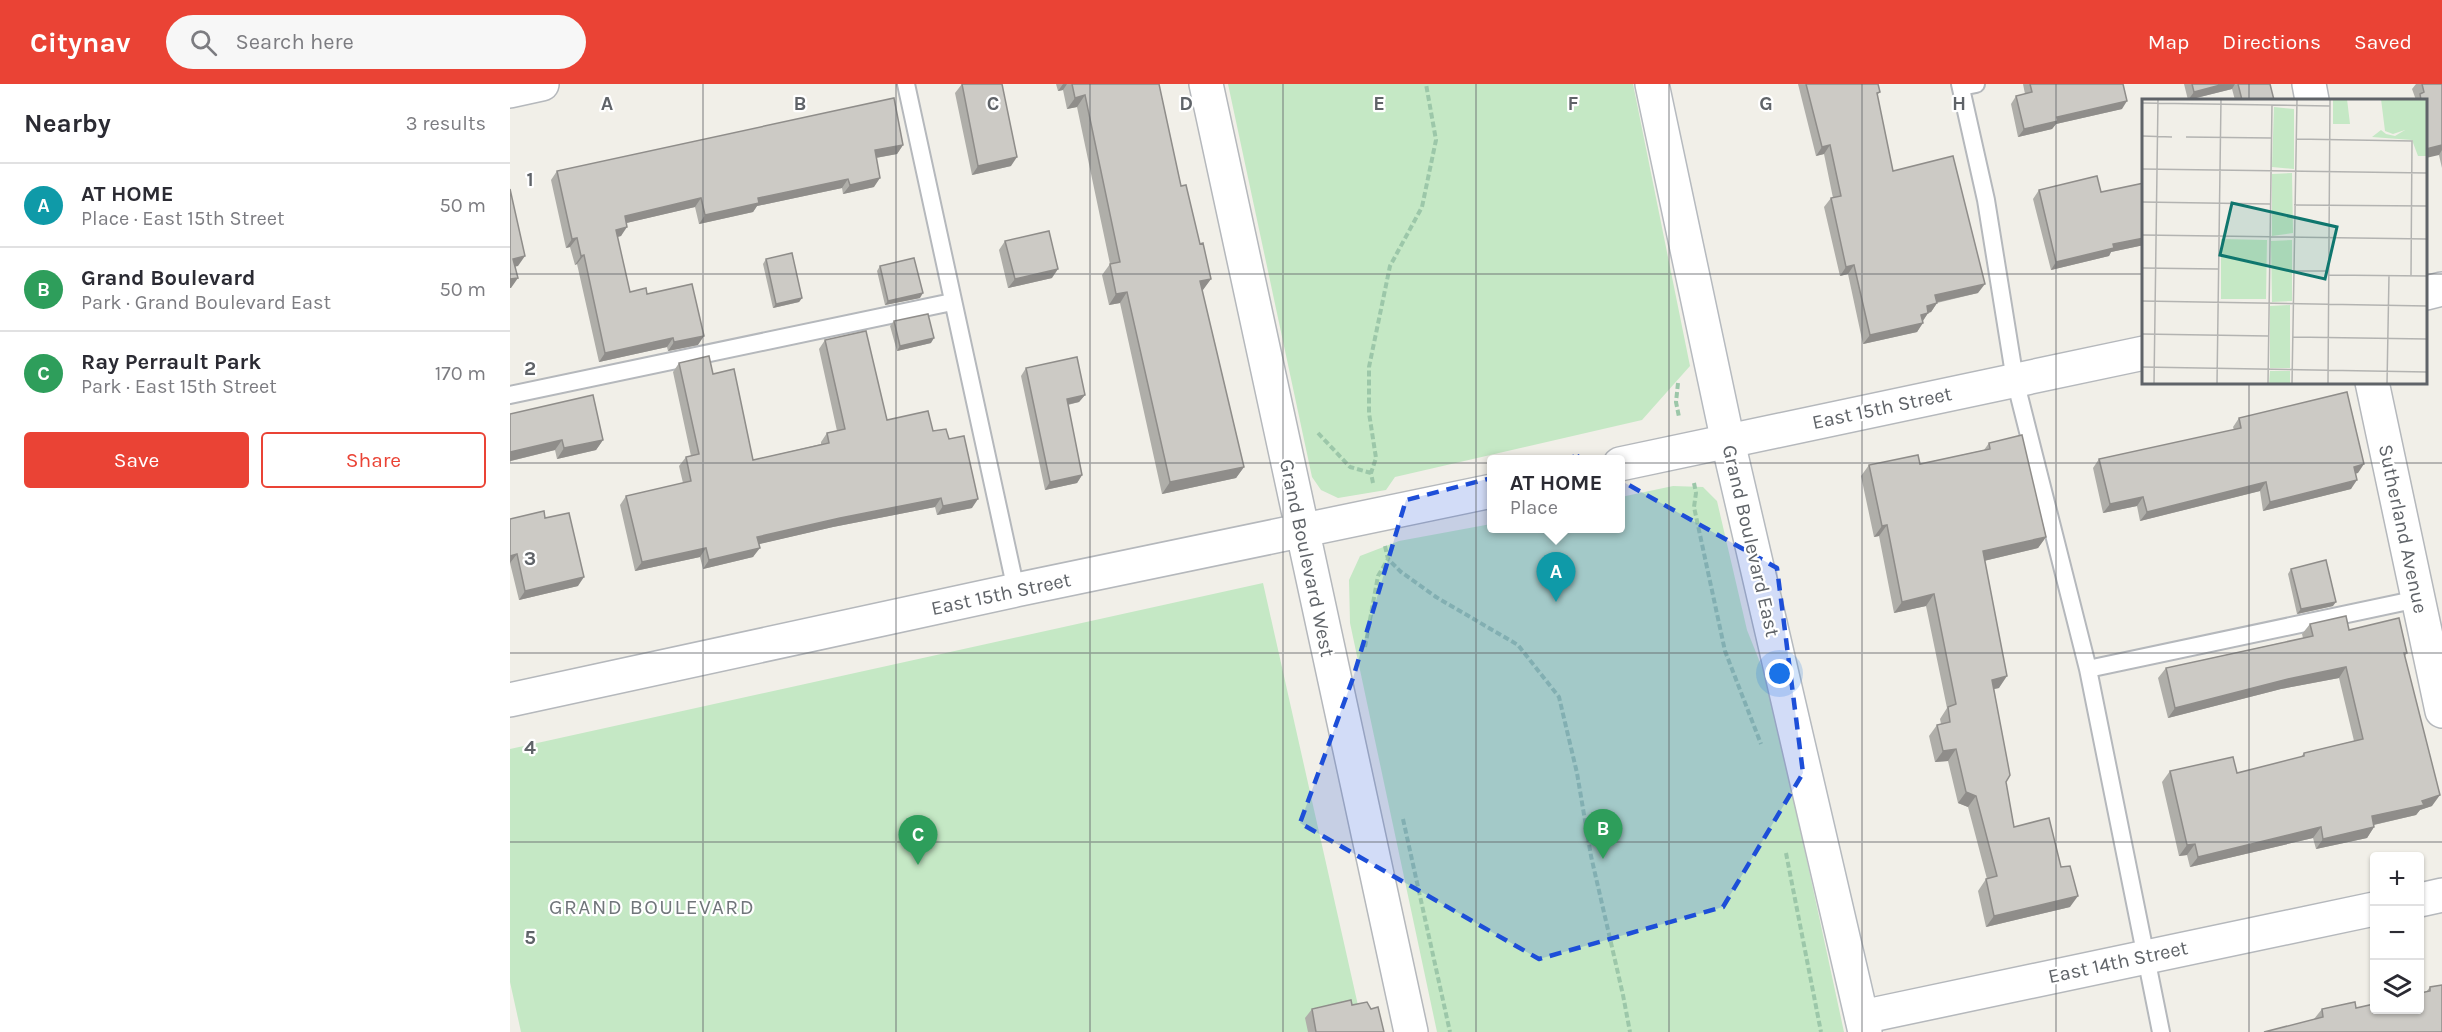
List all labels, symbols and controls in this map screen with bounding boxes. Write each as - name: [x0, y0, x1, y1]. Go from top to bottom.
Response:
- search box: [166, 15, 586, 69]
- text: Citynav: [30, 26, 130, 59]
- icon: search: [187, 26, 220, 59]
- text: Search here: [235, 29, 354, 55]
- text: Map: [2148, 30, 2189, 54]
- text: Directions: [2222, 30, 2321, 54]
- text: Saved: [2354, 30, 2412, 54]
- text: A: [601, 92, 614, 115]
- text: B: [794, 92, 806, 115]
- text: C: [987, 92, 999, 115]
- text: D: [1179, 92, 1193, 115]
- text: E: [1373, 92, 1385, 115]
- text: F: [1568, 92, 1579, 115]
- text: G: [1759, 92, 1773, 115]
- text: H: [1952, 92, 1966, 115]
- inset map: [2142, 99, 2427, 384]
- text: Nearby: [24, 108, 111, 139]
- text: 3 results: [406, 112, 486, 135]
- text: 1: [526, 168, 534, 191]
- text: AT HOME: [81, 181, 174, 207]
- text: A: [37, 194, 50, 217]
- text: 50 m: [439, 194, 486, 217]
- text: Place · East 15th Street: [81, 207, 285, 230]
- text: Grand Boulevard: [81, 265, 255, 291]
- text: B: [37, 278, 50, 301]
- text: 50 m: [439, 278, 486, 301]
- text: Park · Grand Boulevard East: [81, 291, 331, 314]
- text: Ray Perrault Park: [81, 349, 261, 375]
- text: 2: [524, 357, 536, 380]
- text: C: [37, 362, 50, 385]
- text: 170 m: [435, 362, 486, 385]
- text: Park · East 15th Street: [81, 375, 277, 398]
- street label: East 15th Street: [1810, 382, 1954, 434]
- button: Save: [24, 432, 249, 488]
- button: Share: [261, 432, 486, 488]
- street label: Sutherland Avenue: [2374, 442, 2432, 616]
- street label: Grand Boulevard East: [1718, 443, 1784, 640]
- popup: [1487, 455, 1625, 533]
- street label: Grand Boulevard West: [1275, 457, 1339, 659]
- text: AT HOME: [1510, 470, 1602, 496]
- text: Place: [1510, 496, 1558, 519]
- text: 3: [524, 547, 536, 570]
- pin: A: [1536, 552, 1576, 602]
- street label: East 15th Street: [929, 568, 1073, 620]
- your location: [1765, 659, 1794, 688]
- text: 4: [524, 736, 536, 759]
- pin: B: [1584, 810, 1622, 859]
- pin: C: [898, 816, 938, 865]
- map controls: [2370, 852, 2424, 1014]
- button: +: [2370, 852, 2424, 906]
- district label: GRAND BOULEVARD: [549, 895, 755, 919]
- button: −: [2370, 906, 2424, 960]
- text: 5: [524, 926, 536, 949]
- street label: East 14th Street: [2046, 936, 2190, 988]
- button: layers: [2370, 960, 2424, 1014]

